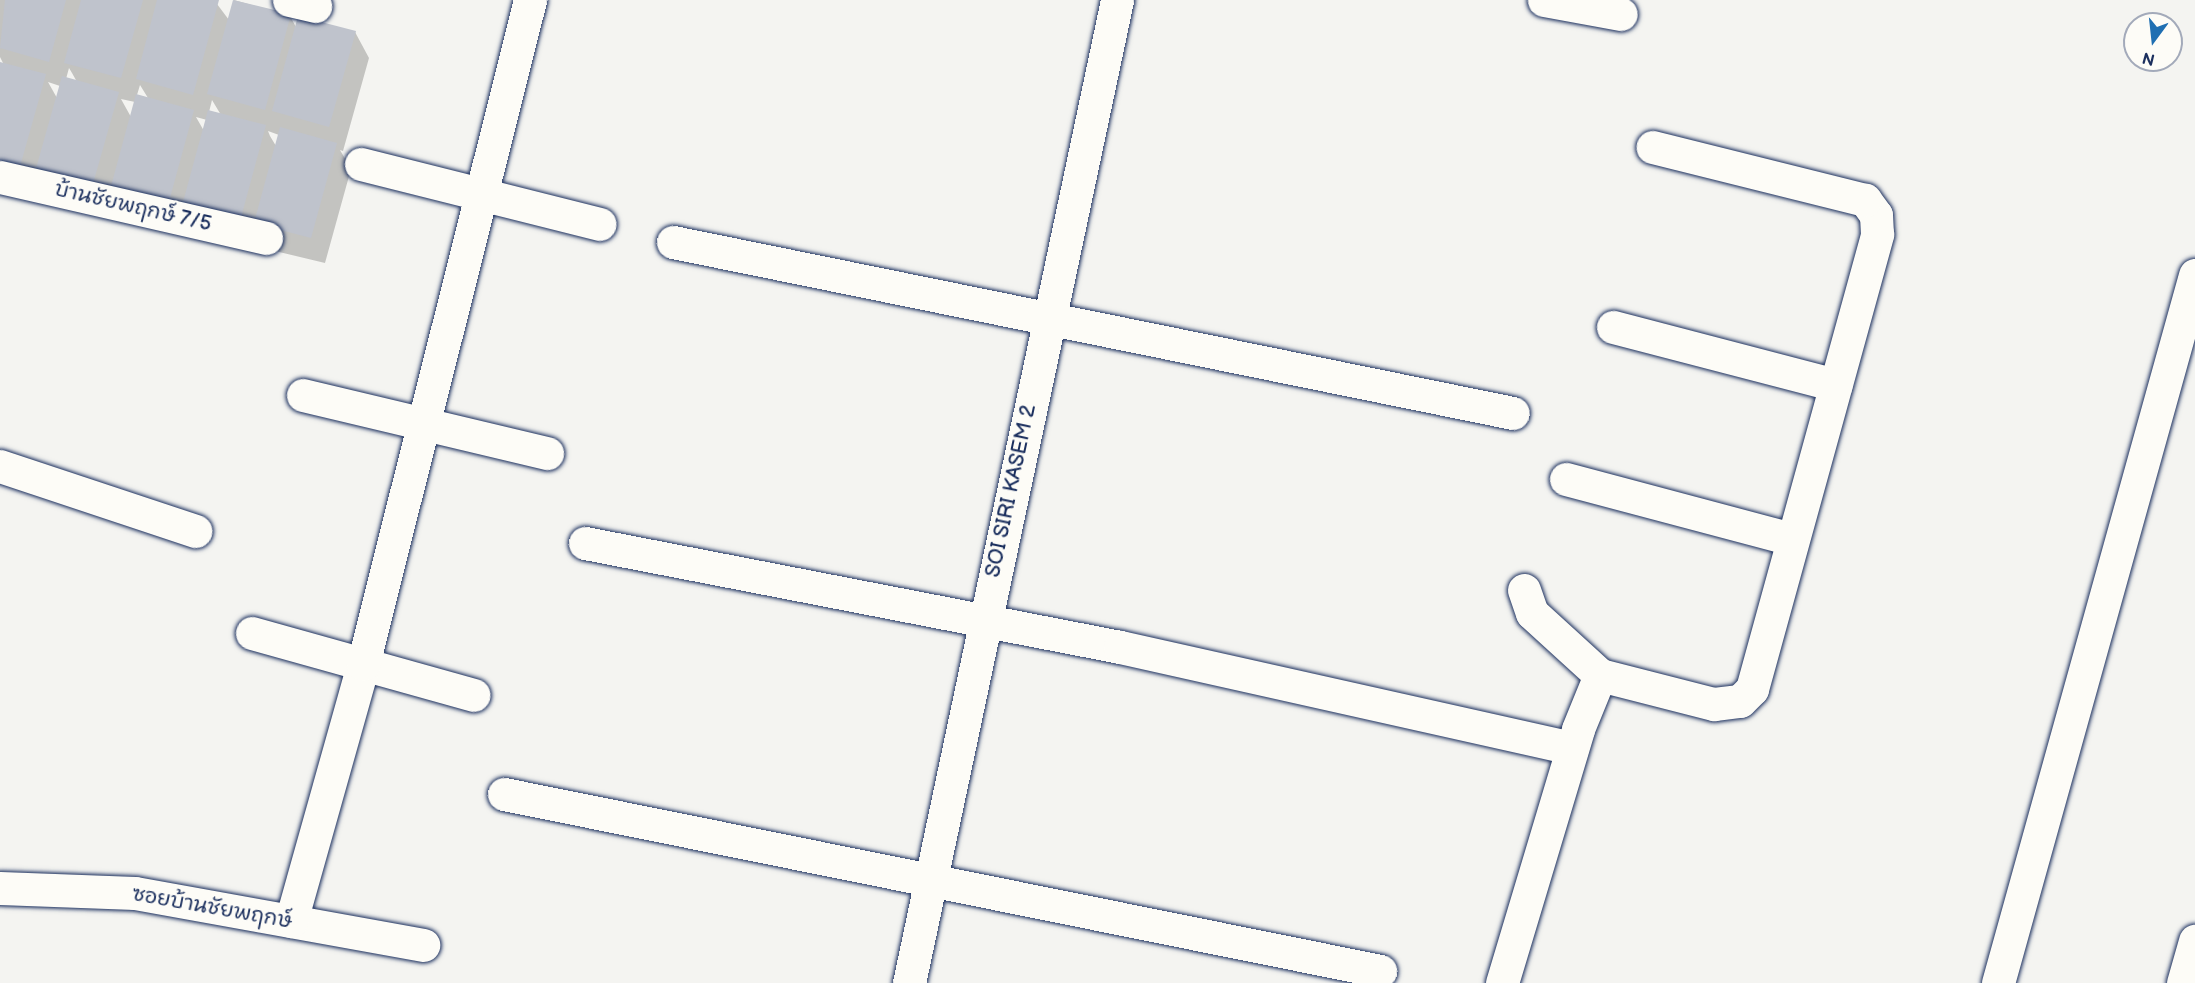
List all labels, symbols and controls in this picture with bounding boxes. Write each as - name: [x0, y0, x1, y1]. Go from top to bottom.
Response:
- north arrow: [2123, 12, 2183, 72]
- text: N: [2140, 47, 2157, 69]
- street label: บ้านชัยพฤกษ์ 7/5: [52, 177, 214, 237]
- street label: SOI SIRI KASEM 2: [980, 402, 1042, 580]
- street label: ซอยบ้านชัยพฤกษ์: [130, 882, 294, 934]

